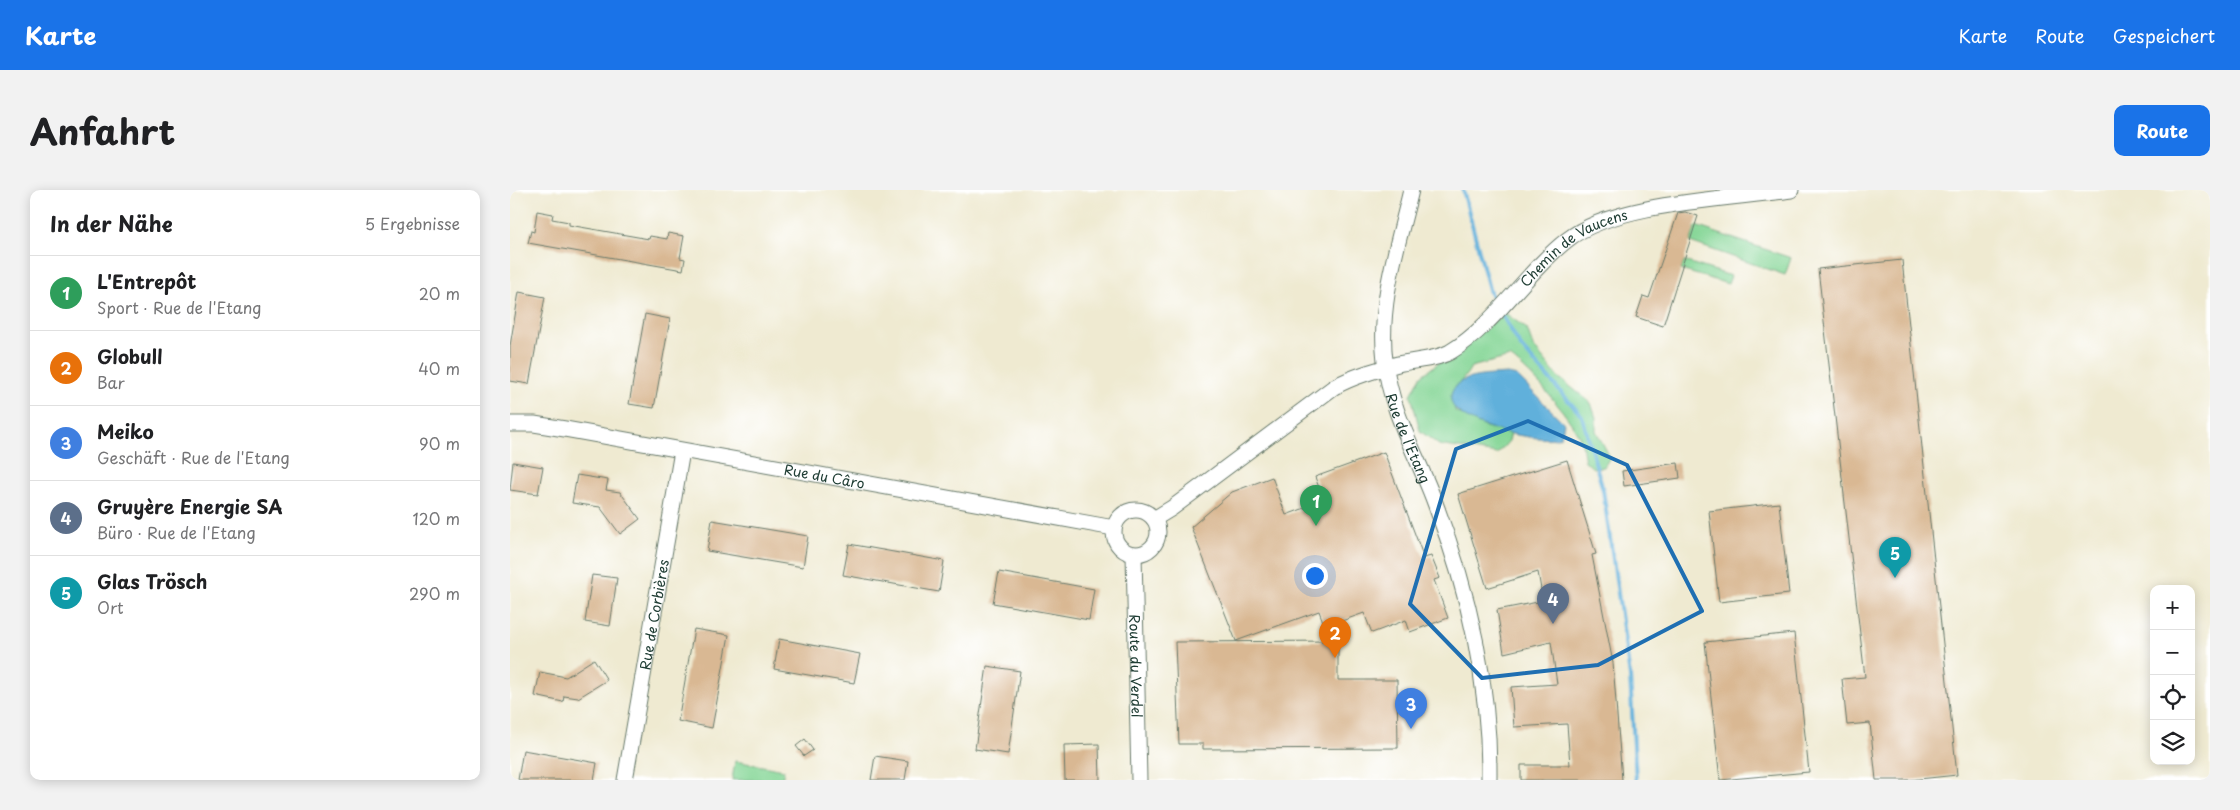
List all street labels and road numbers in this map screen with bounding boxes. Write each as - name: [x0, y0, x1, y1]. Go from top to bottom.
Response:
- street label: Chemin de Vaucens: [1514, 203, 1630, 291]
- street label: Rue de l'Etang: [1381, 391, 1436, 486]
- street label: Rue du Câro: [782, 458, 867, 493]
- street label: Rue de Corbières: [634, 558, 674, 671]
- street label: Route du Verdel: [1125, 614, 1148, 718]

